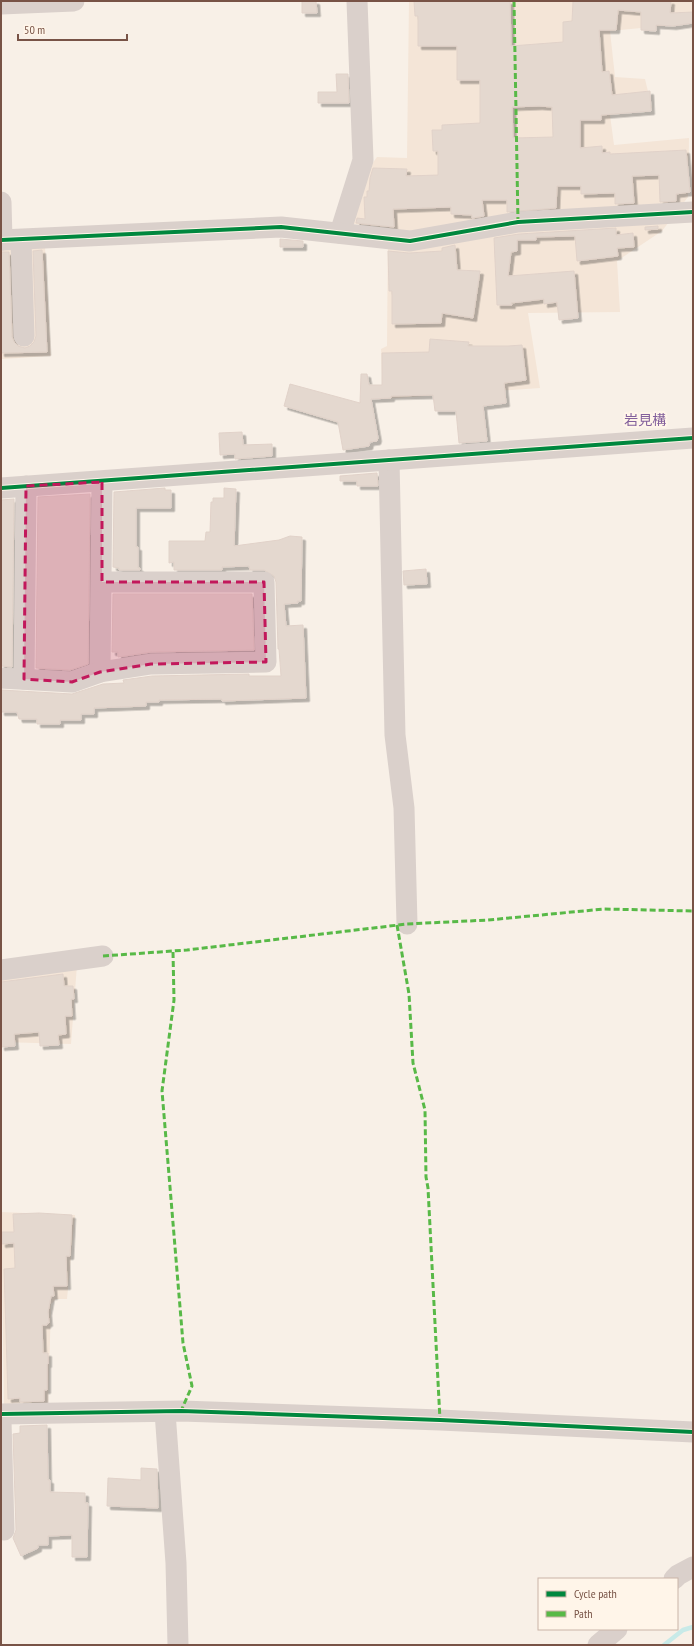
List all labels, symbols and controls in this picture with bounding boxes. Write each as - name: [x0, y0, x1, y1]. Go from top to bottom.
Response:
- scale bar: [18, 16, 127, 42]
- text: 50 m: [24, 22, 45, 37]
- district label: 岩見構: [624, 411, 666, 429]
- legend: [538, 1578, 678, 1630]
- text: Cycle path: [574, 1586, 617, 1601]
- text: Path: [574, 1606, 592, 1621]

